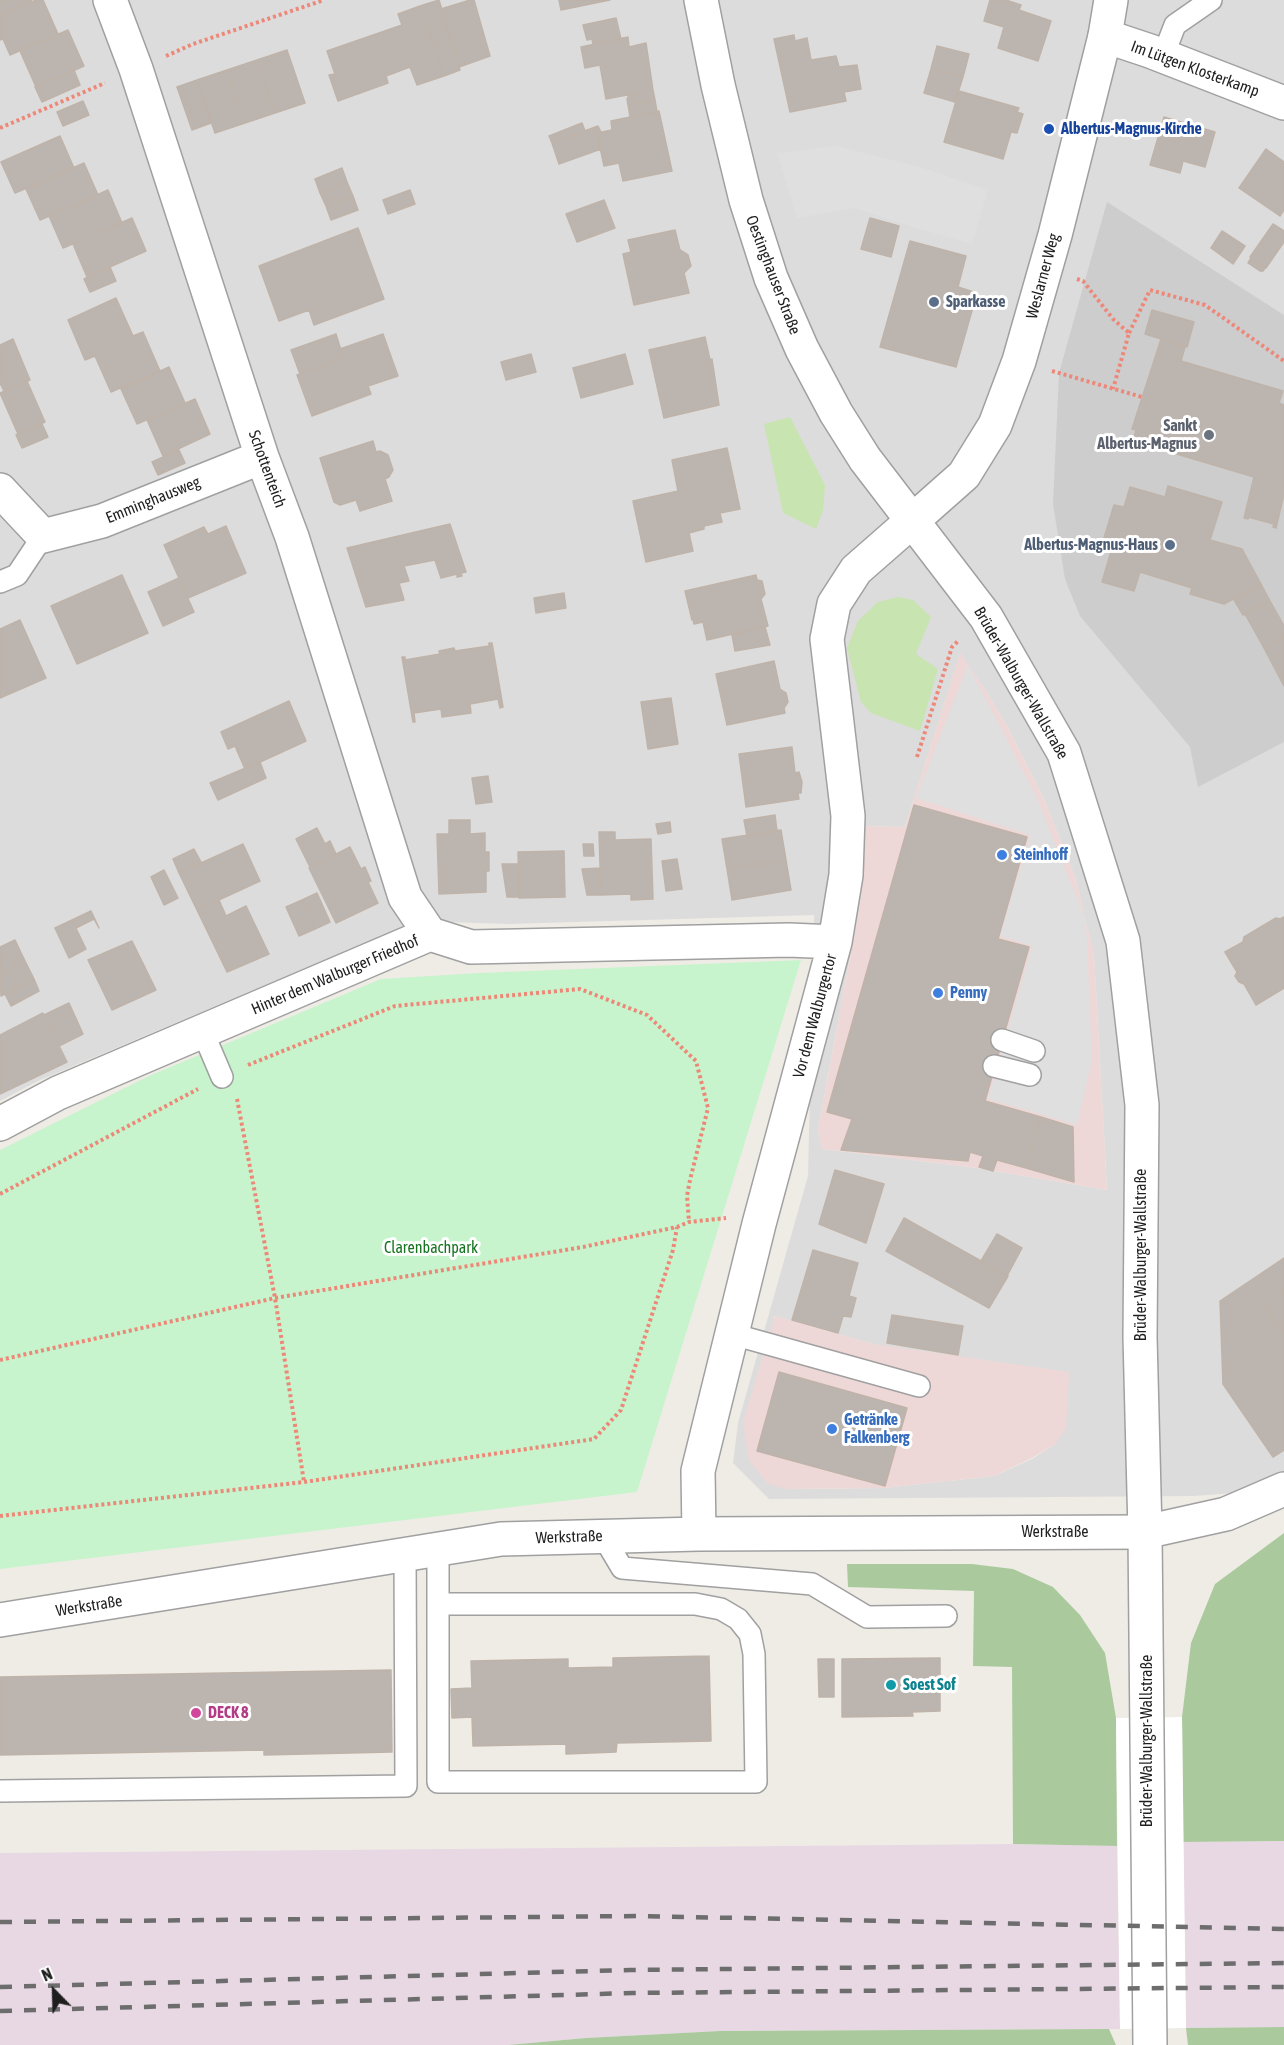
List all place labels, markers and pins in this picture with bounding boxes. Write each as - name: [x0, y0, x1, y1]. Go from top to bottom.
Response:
- place label: Albertus-Magnus-Kirche: [1061, 119, 1202, 139]
- marker: Albertus-Magnus-Kirche: [1042, 122, 1056, 136]
- place label: Sparkasse: [946, 292, 1006, 312]
- marker: Sparkasse: [927, 295, 941, 309]
- place label: Sankt Albertus-Magnus: [1097, 416, 1197, 454]
- marker: Sankt Albertus-Magnus: [1202, 428, 1216, 442]
- place label: Albertus-Magnus-Haus: [1024, 535, 1158, 555]
- marker: Albertus-Magnus-Haus: [1163, 538, 1177, 552]
- place label: Steinhoff: [1014, 845, 1068, 865]
- marker: Steinhoff: [995, 848, 1009, 862]
- place label: Penny: [950, 983, 987, 1003]
- marker: Penny: [931, 986, 945, 1000]
- place label: Getränke Falkenberg: [844, 1410, 910, 1448]
- marker: Getränke Falkenberg: [825, 1422, 839, 1436]
- place label: Soest Sof: [903, 1675, 956, 1695]
- marker: Soest Sof: [884, 1678, 898, 1692]
- place label: DECK 8: [208, 1703, 249, 1723]
- marker: DECK 8: [189, 1706, 203, 1720]

